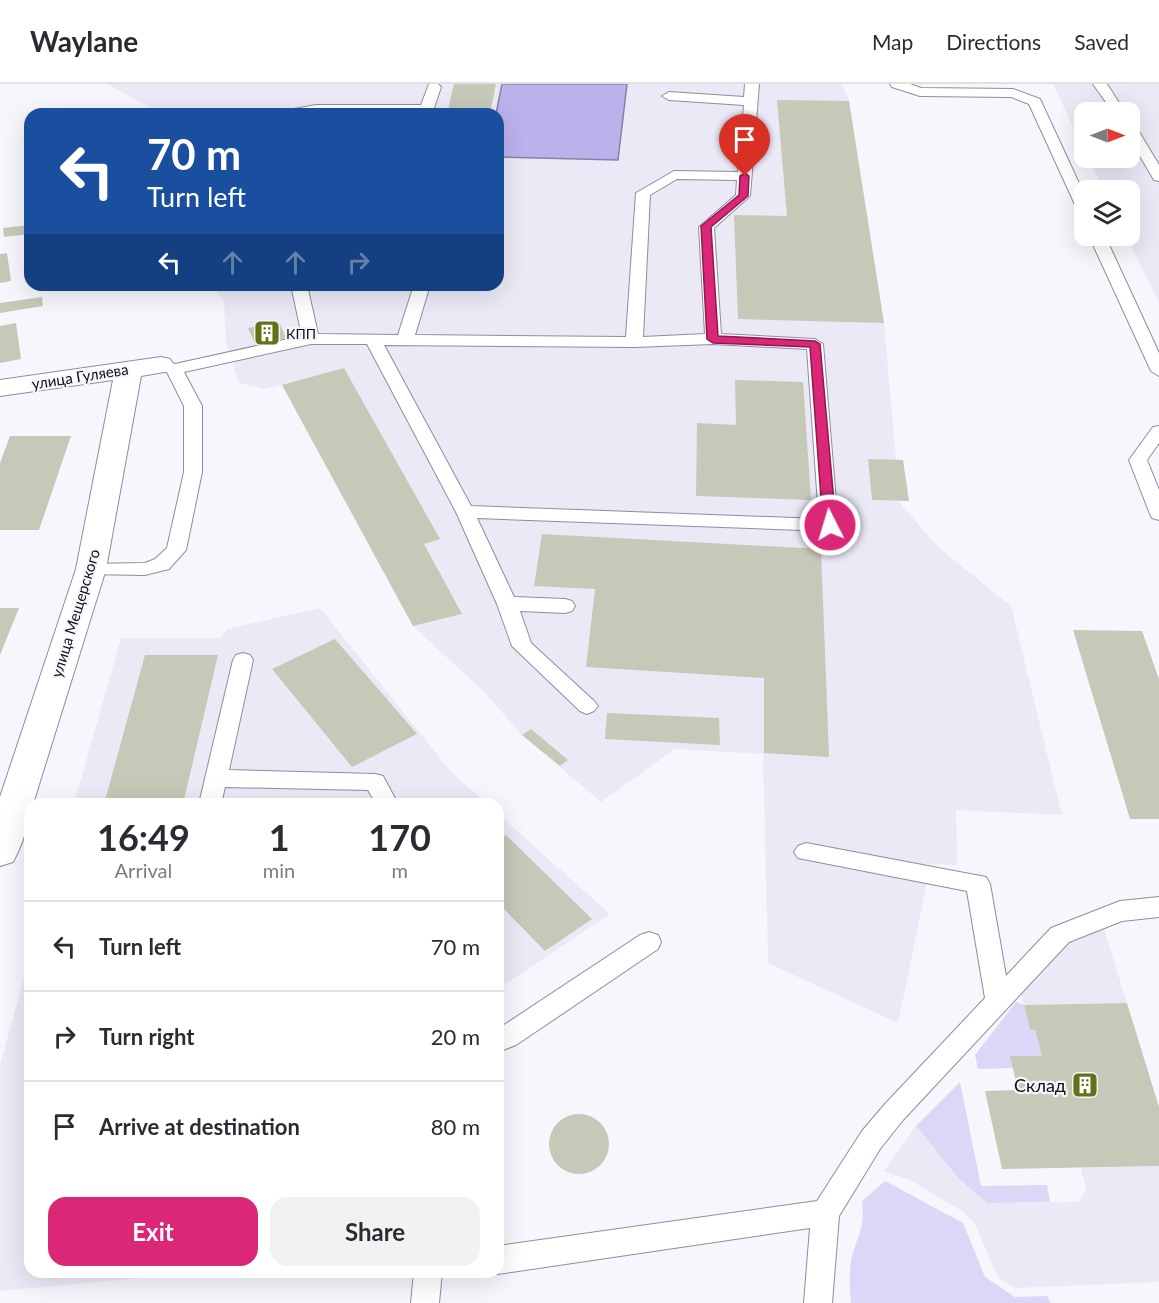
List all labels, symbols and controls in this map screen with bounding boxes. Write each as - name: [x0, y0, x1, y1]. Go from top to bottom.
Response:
- text: Waylane: [30, 24, 138, 58]
- text: Map: [872, 29, 913, 54]
- text: Directions: [946, 29, 1041, 54]
- text: Saved: [1074, 29, 1129, 54]
- north arrow: [1074, 102, 1140, 168]
- map controls: [1074, 102, 1140, 246]
- pin: [719, 114, 770, 176]
- icon: arrive: [728, 123, 761, 156]
- text: 70 m: [147, 129, 241, 179]
- icon: left: [48, 132, 126, 210]
- text: Turn left: [147, 180, 246, 213]
- button: layers: [1074, 180, 1140, 246]
- icon: left: [153, 246, 186, 279]
- icon: ahead: [216, 246, 249, 279]
- icon: ahead: [279, 246, 312, 279]
- icon: right: [342, 246, 375, 279]
- building icon: КПП: [252, 318, 282, 348]
- place label: КПП: [286, 325, 316, 342]
- street label: улица Гуляева: [30, 359, 130, 393]
- position arrow: [798, 493, 862, 557]
- street label: улица Мещерского: [47, 547, 103, 679]
- text: 16:49: [97, 815, 190, 859]
- text: 1: [269, 815, 290, 859]
- text: 170: [368, 815, 431, 859]
- text: Arrival: [115, 858, 172, 882]
- text: min: [263, 858, 295, 882]
- text: m: [391, 858, 408, 882]
- icon: left: [48, 930, 81, 963]
- text: Turn left: [99, 933, 181, 960]
- text: 70 m: [431, 933, 480, 960]
- icon: right: [48, 1020, 81, 1053]
- text: Turn right: [99, 1023, 194, 1050]
- text: 20 m: [431, 1023, 480, 1050]
- building icon: Склад: [1070, 1070, 1100, 1100]
- place label: Склад: [1014, 1074, 1066, 1096]
- icon: arrive: [48, 1110, 81, 1143]
- text: Arrive at destination: [99, 1113, 300, 1140]
- text: 80 m: [431, 1113, 480, 1140]
- button: Exit: [48, 1197, 258, 1266]
- button: Share: [270, 1197, 480, 1266]

